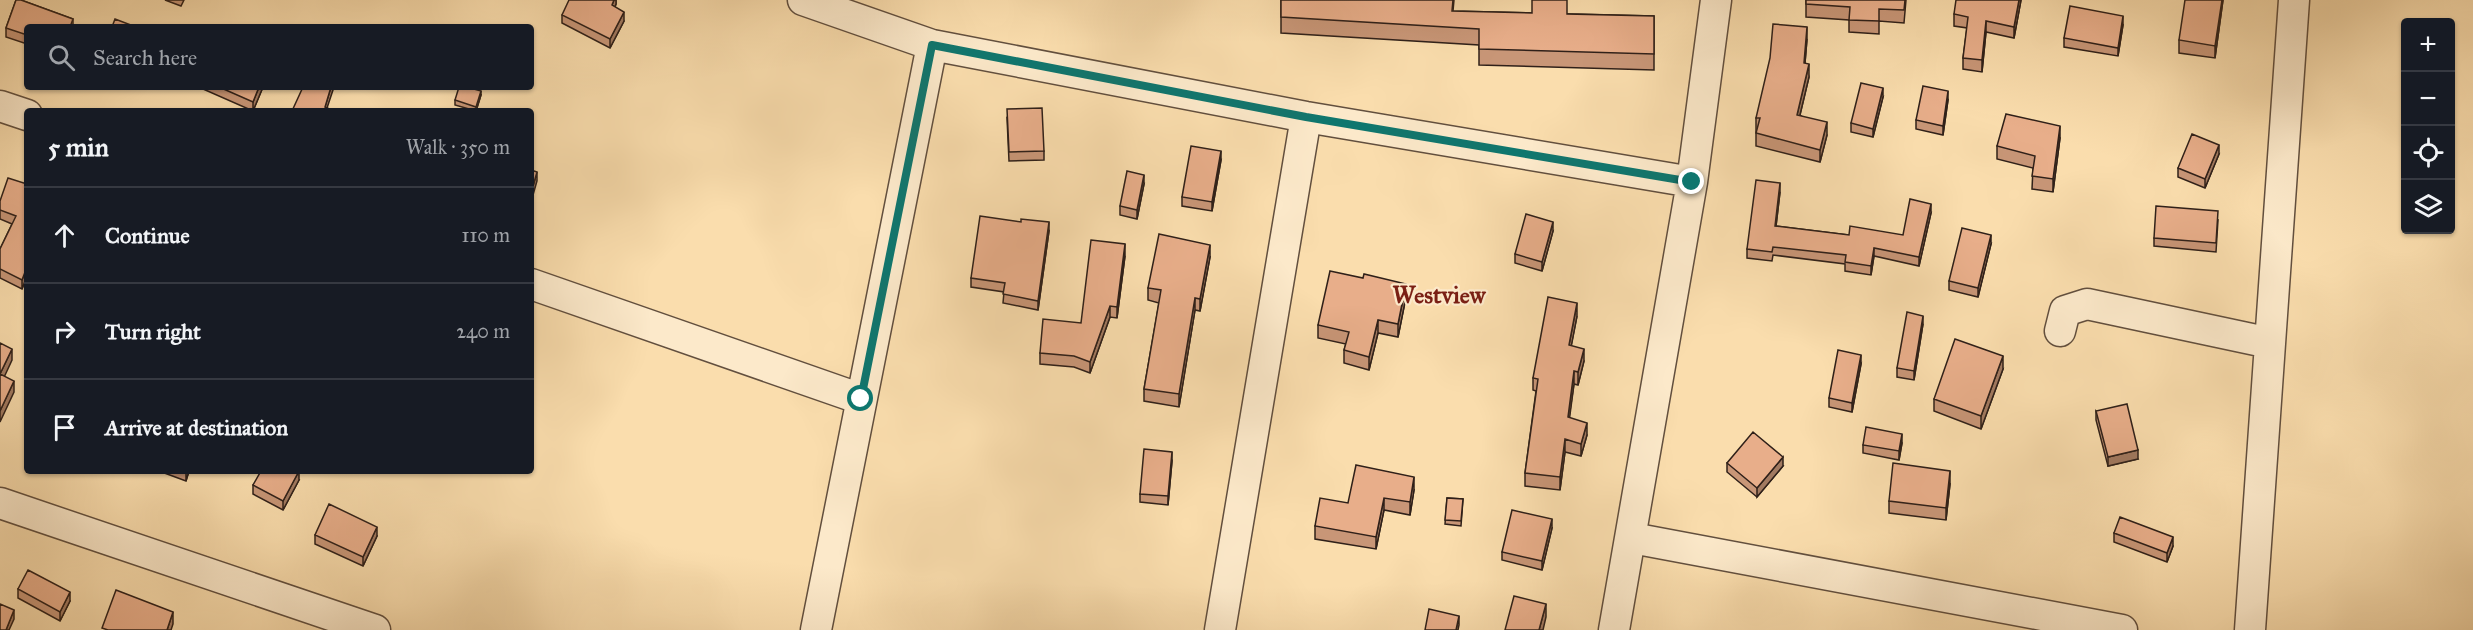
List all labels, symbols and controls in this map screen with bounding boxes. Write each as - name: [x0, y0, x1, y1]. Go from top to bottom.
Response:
- map controls: [2401, 18, 2455, 234]
- button: +: [2401, 18, 2455, 72]
- search box: [24, 24, 534, 90]
- icon: search: [45, 41, 78, 74]
- text: Search here: [93, 44, 197, 71]
- button: −: [2401, 72, 2455, 126]
- button: locate: [2401, 126, 2455, 180]
- text: 5 min: [48, 131, 109, 163]
- text: Walk · 350 m: [406, 135, 510, 159]
- route end: [1678, 168, 1704, 194]
- button: layers: [2401, 180, 2455, 234]
- icon: ahead: [48, 219, 81, 252]
- text: Continue: [105, 222, 190, 249]
- text: 110 m: [462, 223, 510, 247]
- district label: Westview: [1393, 280, 1487, 310]
- icon: right: [48, 315, 81, 348]
- text: Turn right: [105, 318, 201, 345]
- text: 240 m: [456, 319, 510, 343]
- route start: [847, 385, 873, 411]
- icon: arrive: [48, 411, 81, 444]
- text: Arrive at destination: [105, 414, 288, 441]

